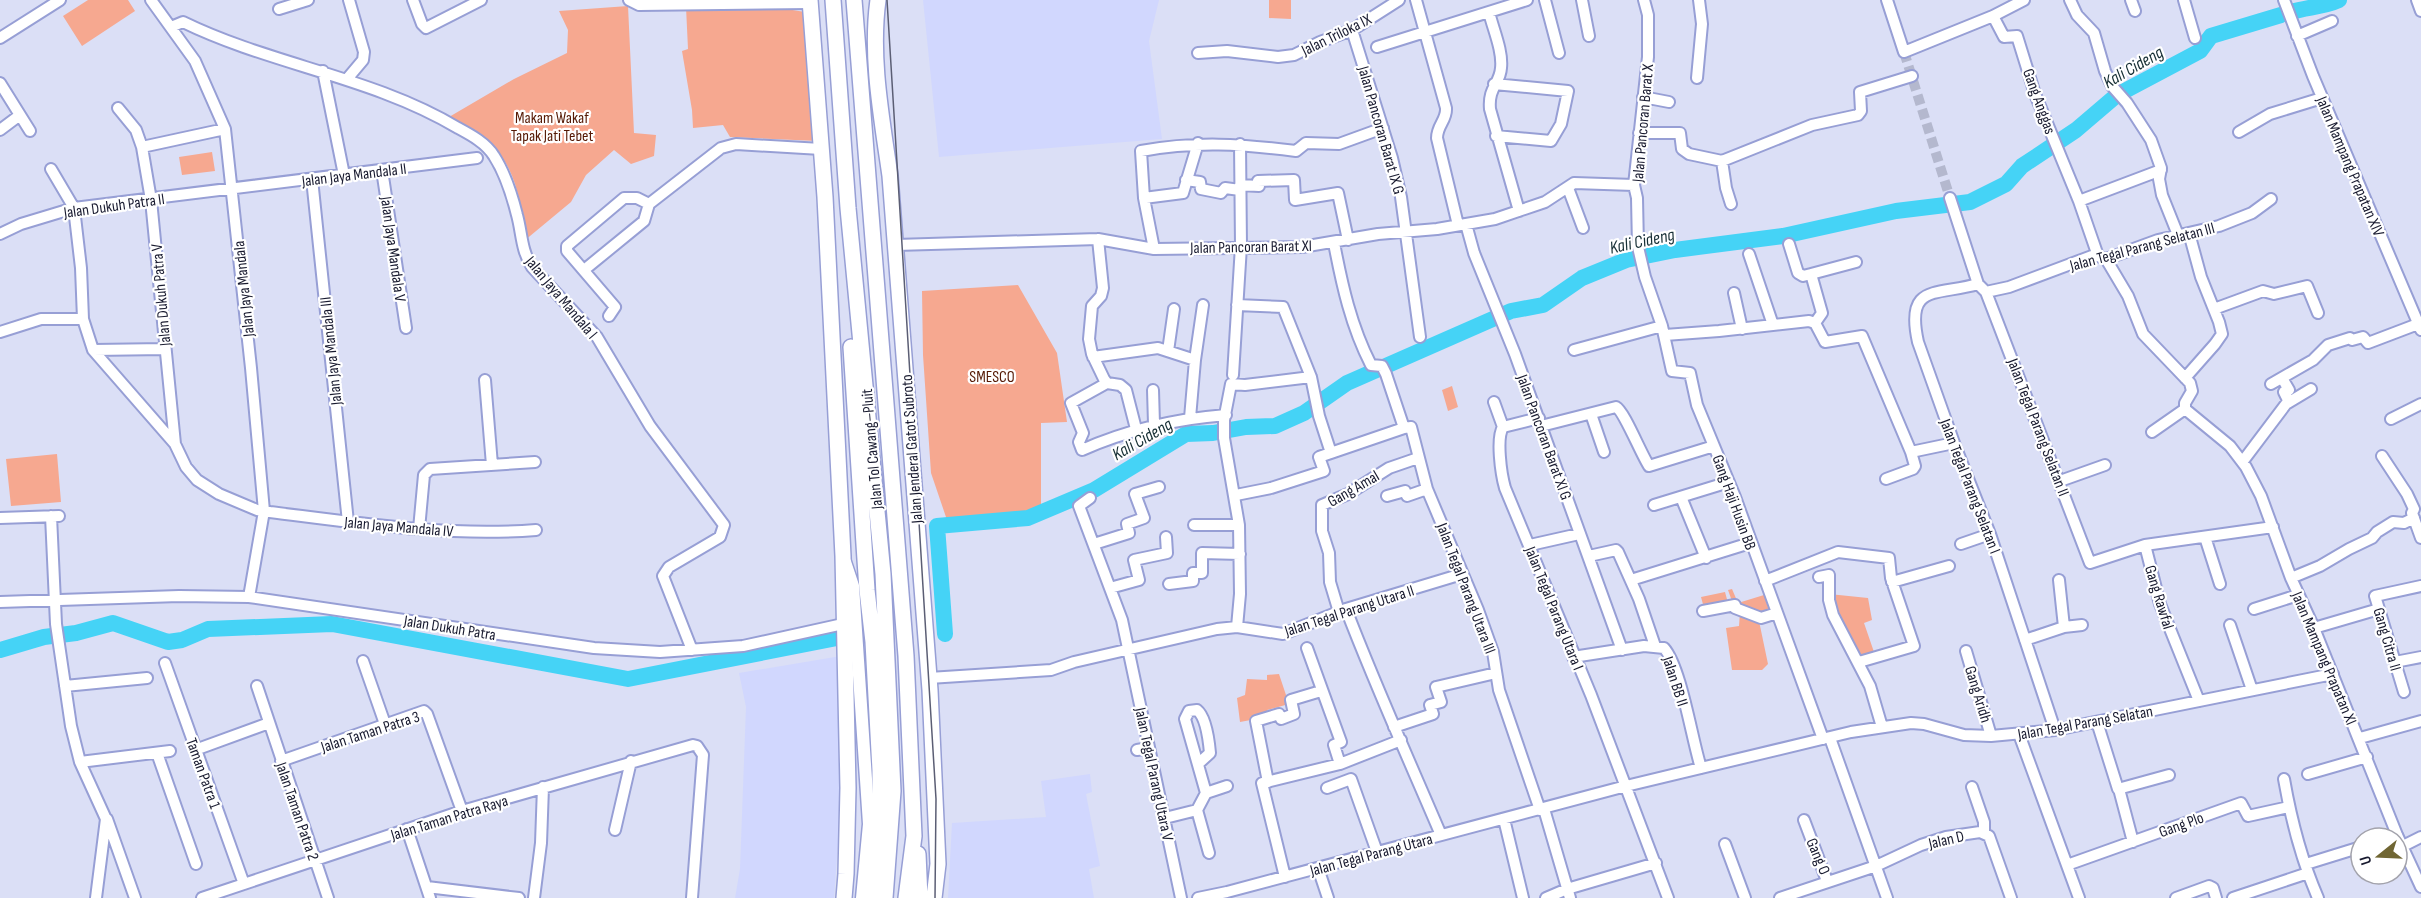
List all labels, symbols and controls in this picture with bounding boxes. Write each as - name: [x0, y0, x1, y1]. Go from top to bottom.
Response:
- street label: Jalan Triloka IX: [1298, 10, 1375, 61]
- water label: Kali Cideng: [2100, 42, 2168, 93]
- street label: Jalan Pancoran Barat IX G: [1353, 63, 1408, 197]
- street label: Jalan Pancoran Barat X: [1629, 63, 1658, 184]
- street label: Gang Anggas: [2018, 66, 2059, 137]
- street label: Jalan Mampang Prapatan XIV: [2311, 93, 2388, 240]
- park label: Makam Wakaf Tapak Jati Tebet: [511, 109, 593, 146]
- street label: Jalan Jaya Mandala II: [300, 160, 408, 191]
- street label: Jalan Dukuh Patra II: [61, 190, 166, 223]
- street label: Jalan Jaya Mandala V: [376, 194, 409, 304]
- street label: Jalan Tegal Parang Selatan III: [2067, 219, 2217, 276]
- water label: Kali Cideng: [1608, 224, 1677, 259]
- street label: Jalan Pancoran Barat XI: [1189, 237, 1312, 258]
- street label: Jalan Jaya Mandala: [230, 240, 259, 339]
- street label: Jalan Dukuh Patra V: [147, 242, 176, 348]
- street label: Jalan Jaya Mandala I: [520, 252, 601, 343]
- street label: Jalan Jaya Mandala III: [316, 296, 347, 407]
- street label: Jalan Tegal Parang Selatan II: [2002, 355, 2073, 499]
- park label: SMESCO: [969, 368, 1015, 387]
- street label: Jalan Pancoran Barat XI G: [1512, 371, 1575, 503]
- street label: Jalan Jenderal Gatot Subroto: [898, 374, 927, 525]
- street label: Jalan Tol Cawang–Pluit: [858, 388, 887, 511]
- water label: Kali Cideng: [1109, 414, 1177, 465]
- street label: Jalan Tegal Parang Selatan I: [1935, 416, 2004, 557]
- street label: Gang Haji Husin BB: [1708, 452, 1760, 553]
- street label: Gang Amal: [1325, 467, 1383, 512]
- street label: Jalan Jaya Mandala IV: [343, 513, 455, 542]
- street label: Jalan Tegal Parang Utara III: [1432, 520, 1499, 656]
- street label: Jalan Tegal Parang Utara I: [1520, 543, 1587, 673]
- street label: Gang Rawfal: [2140, 563, 2177, 632]
- street label: Jalan Tegal Parang Utara II: [1281, 582, 1417, 642]
- street label: Jalan Mampang Prapatan XI: [2287, 588, 2360, 728]
- street label: Gang Citra II: [2368, 606, 2405, 673]
- street label: Jalan Dukuh Patra: [401, 612, 497, 645]
- street label: Jalan BB II: [1657, 653, 1692, 709]
- street label: Gang Aridh: [1960, 664, 1995, 725]
- street label: Jalan Tegal Parang Selatan: [2015, 702, 2154, 745]
- street label: Jalan Tegal Parang Utara V: [1130, 705, 1177, 843]
- street label: Jalan Taman Patra 3: [318, 708, 422, 758]
- street label: Taman Patra 1: [181, 736, 224, 812]
- street label: Jalan Taman Patra 2: [271, 759, 322, 863]
- street label: Jalan Taman Patra Raya: [388, 792, 510, 846]
- street label: Gang Plo: [2157, 809, 2206, 842]
- north arrow: [2349, 826, 2409, 886]
- street label: Jalan D: [1926, 827, 1966, 854]
- street label: Jalan Tegal Parang Utara: [1307, 830, 1435, 881]
- street label: Gang O: [1802, 836, 1834, 878]
- text: U: [2356, 853, 2376, 867]

